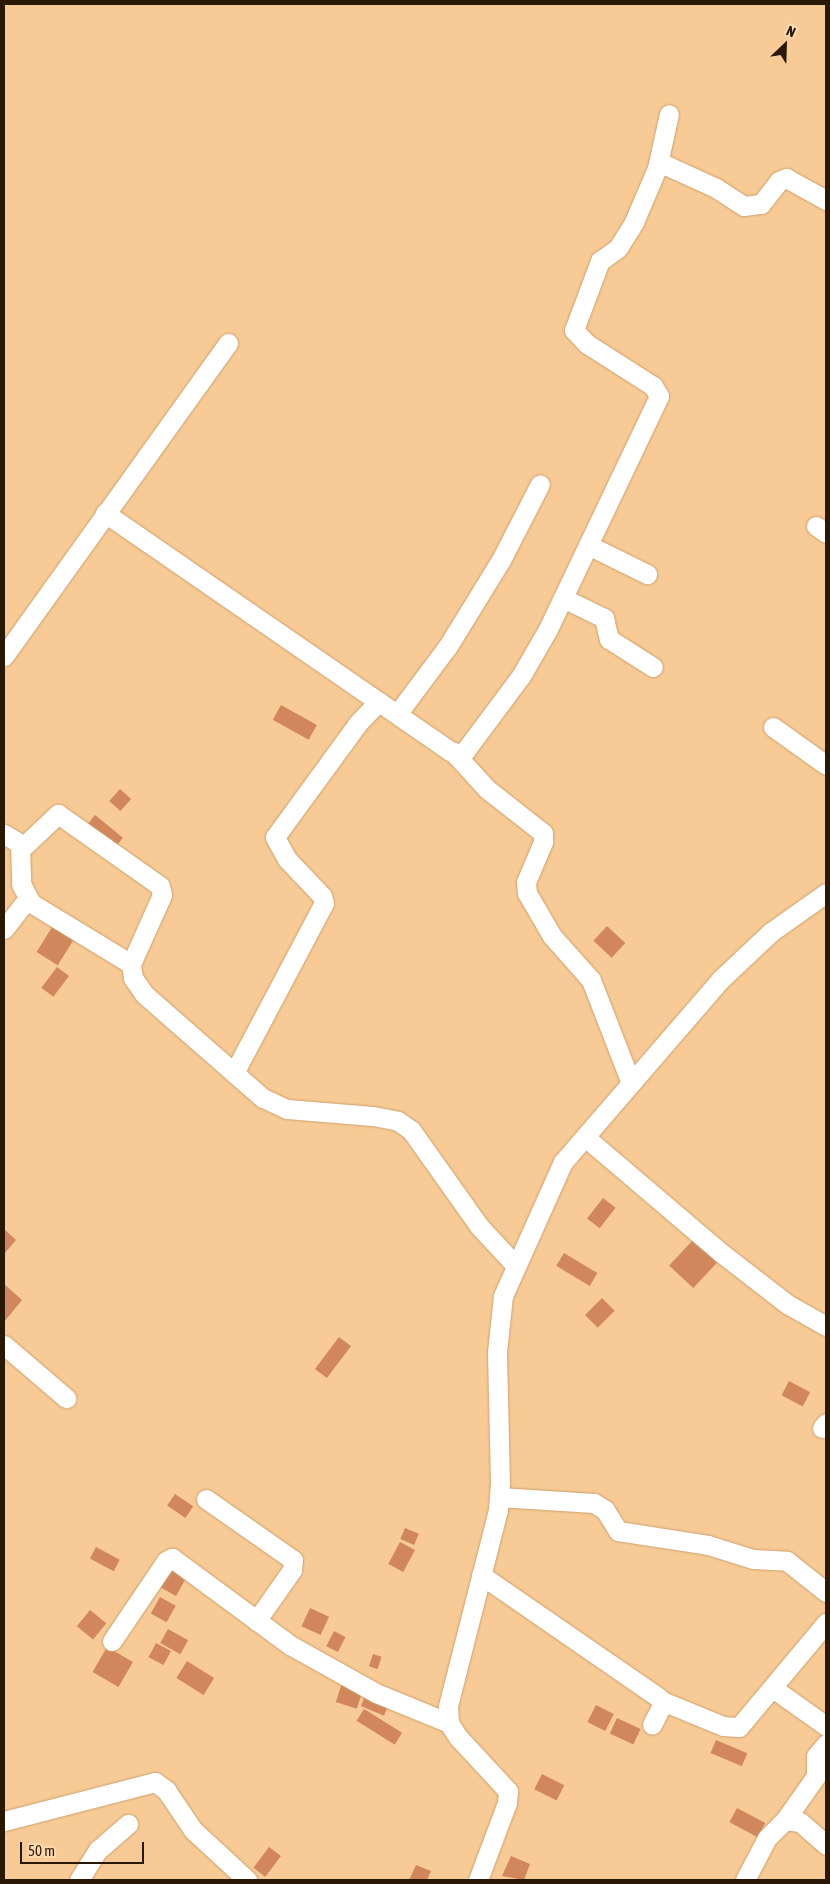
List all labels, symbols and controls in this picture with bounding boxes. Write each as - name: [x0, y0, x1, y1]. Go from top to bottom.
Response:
- north arrow: [760, 20, 810, 70]
- text: N: [784, 22, 798, 40]
- scale bar: [22, 1832, 146, 1864]
- text: 50 m: [28, 1842, 55, 1859]

